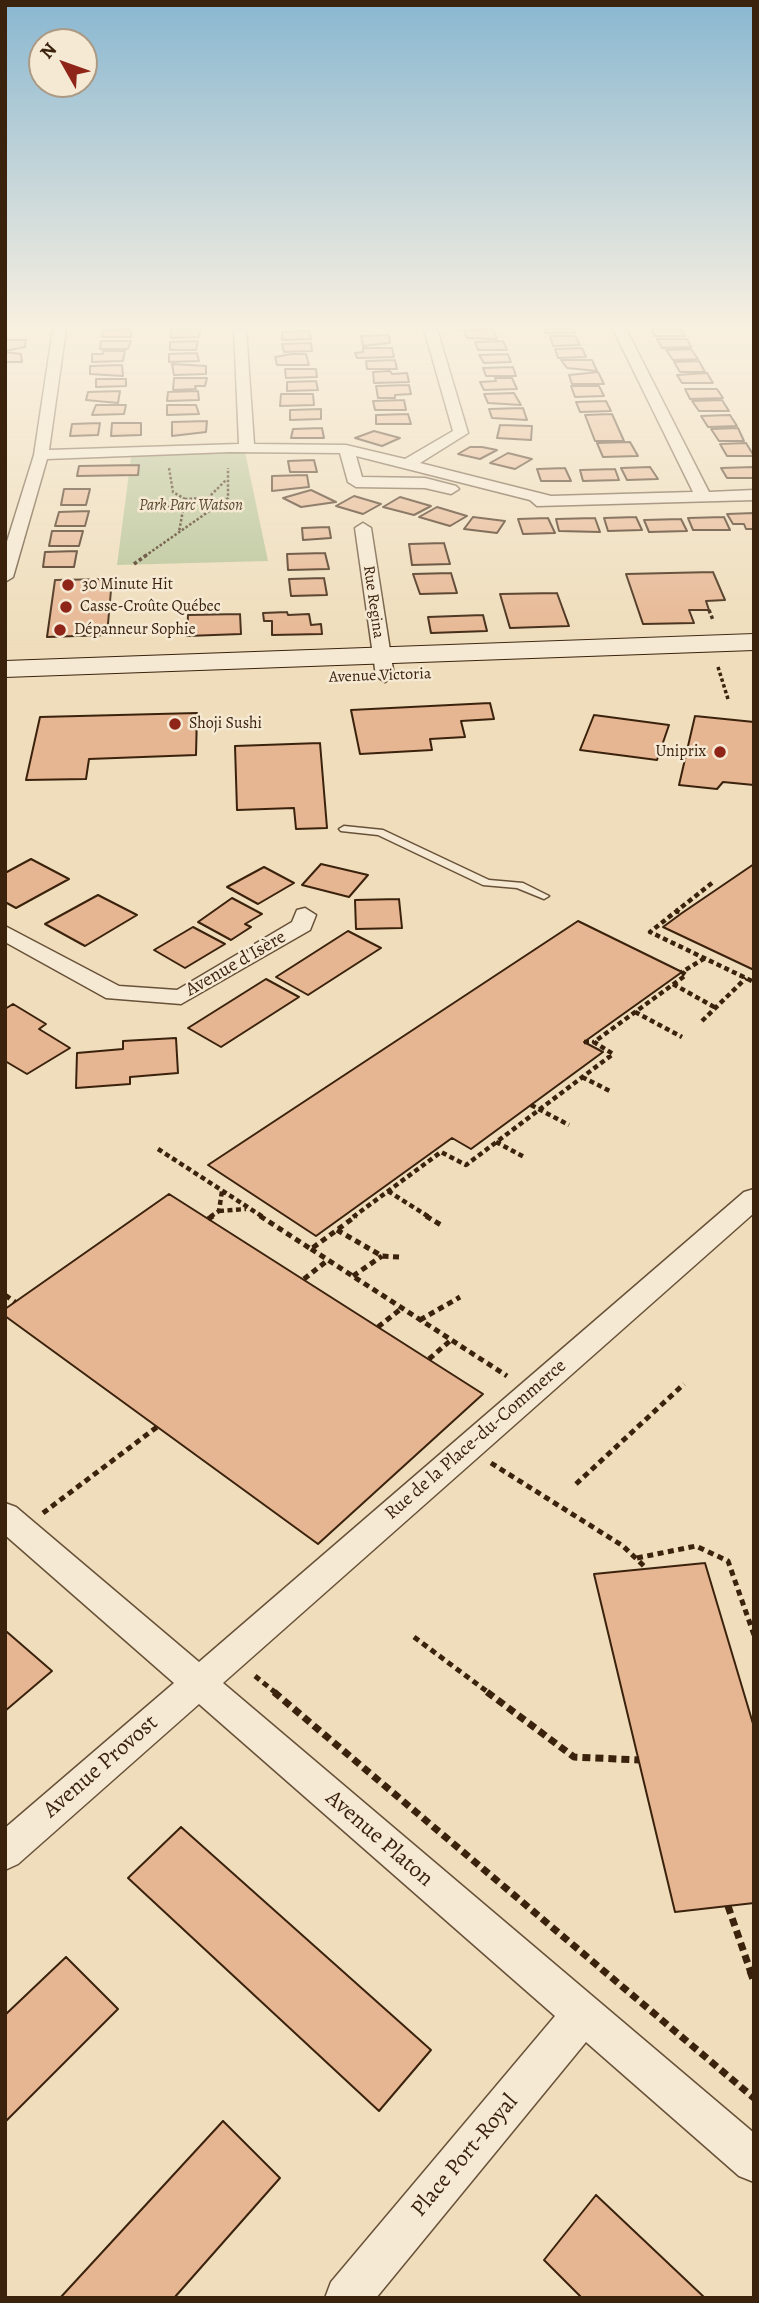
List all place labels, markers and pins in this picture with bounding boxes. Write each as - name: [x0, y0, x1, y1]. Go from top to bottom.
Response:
- place label: 30 Minute Hit: [82, 575, 173, 595]
- marker: 30 Minute Hit: [60, 577, 76, 593]
- place label: Casse-Croûte Québec: [80, 597, 221, 617]
- marker: Casse-Croûte Québec: [58, 599, 74, 615]
- place label: Dépanneur Sophie: [74, 620, 196, 640]
- marker: Dépanneur Sophie: [52, 622, 68, 638]
- place label: Shoji Sushi: [189, 714, 262, 734]
- marker: Shoji Sushi: [167, 716, 183, 732]
- place label: Uniprix: [655, 742, 706, 762]
- marker: Uniprix: [712, 744, 728, 760]

